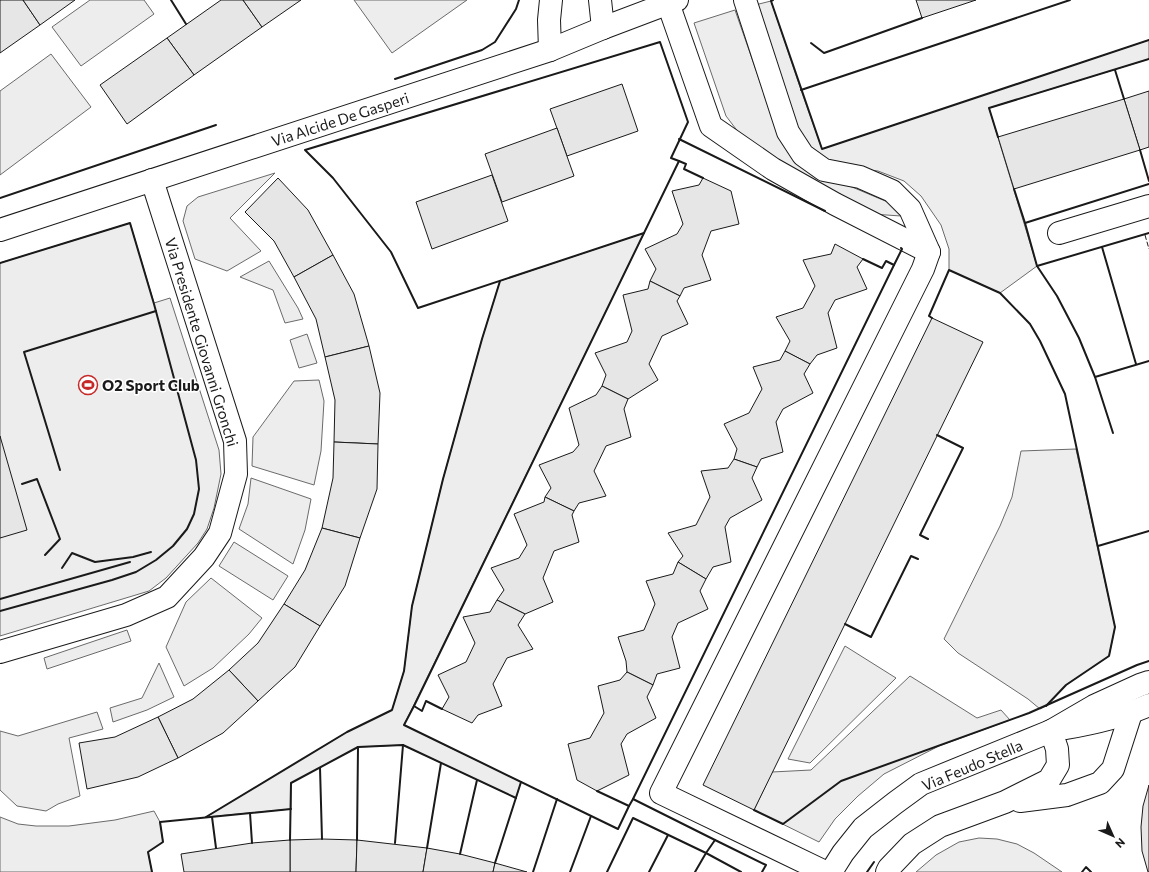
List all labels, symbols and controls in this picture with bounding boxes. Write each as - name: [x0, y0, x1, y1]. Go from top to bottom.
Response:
- street label: Via Alcide De Gasperi: [269, 88, 411, 150]
- street label: Via Presidente Giovanni Gronchi: [162, 235, 242, 449]
- sports icon: O2 Sport Club: [77, 374, 99, 396]
- place label: O2 Sport Club: [102, 376, 200, 394]
- street label: Via Feudo Stella: [919, 736, 1025, 794]
- north arrow: [1093, 816, 1133, 856]
- text: N: [1113, 836, 1128, 851]

